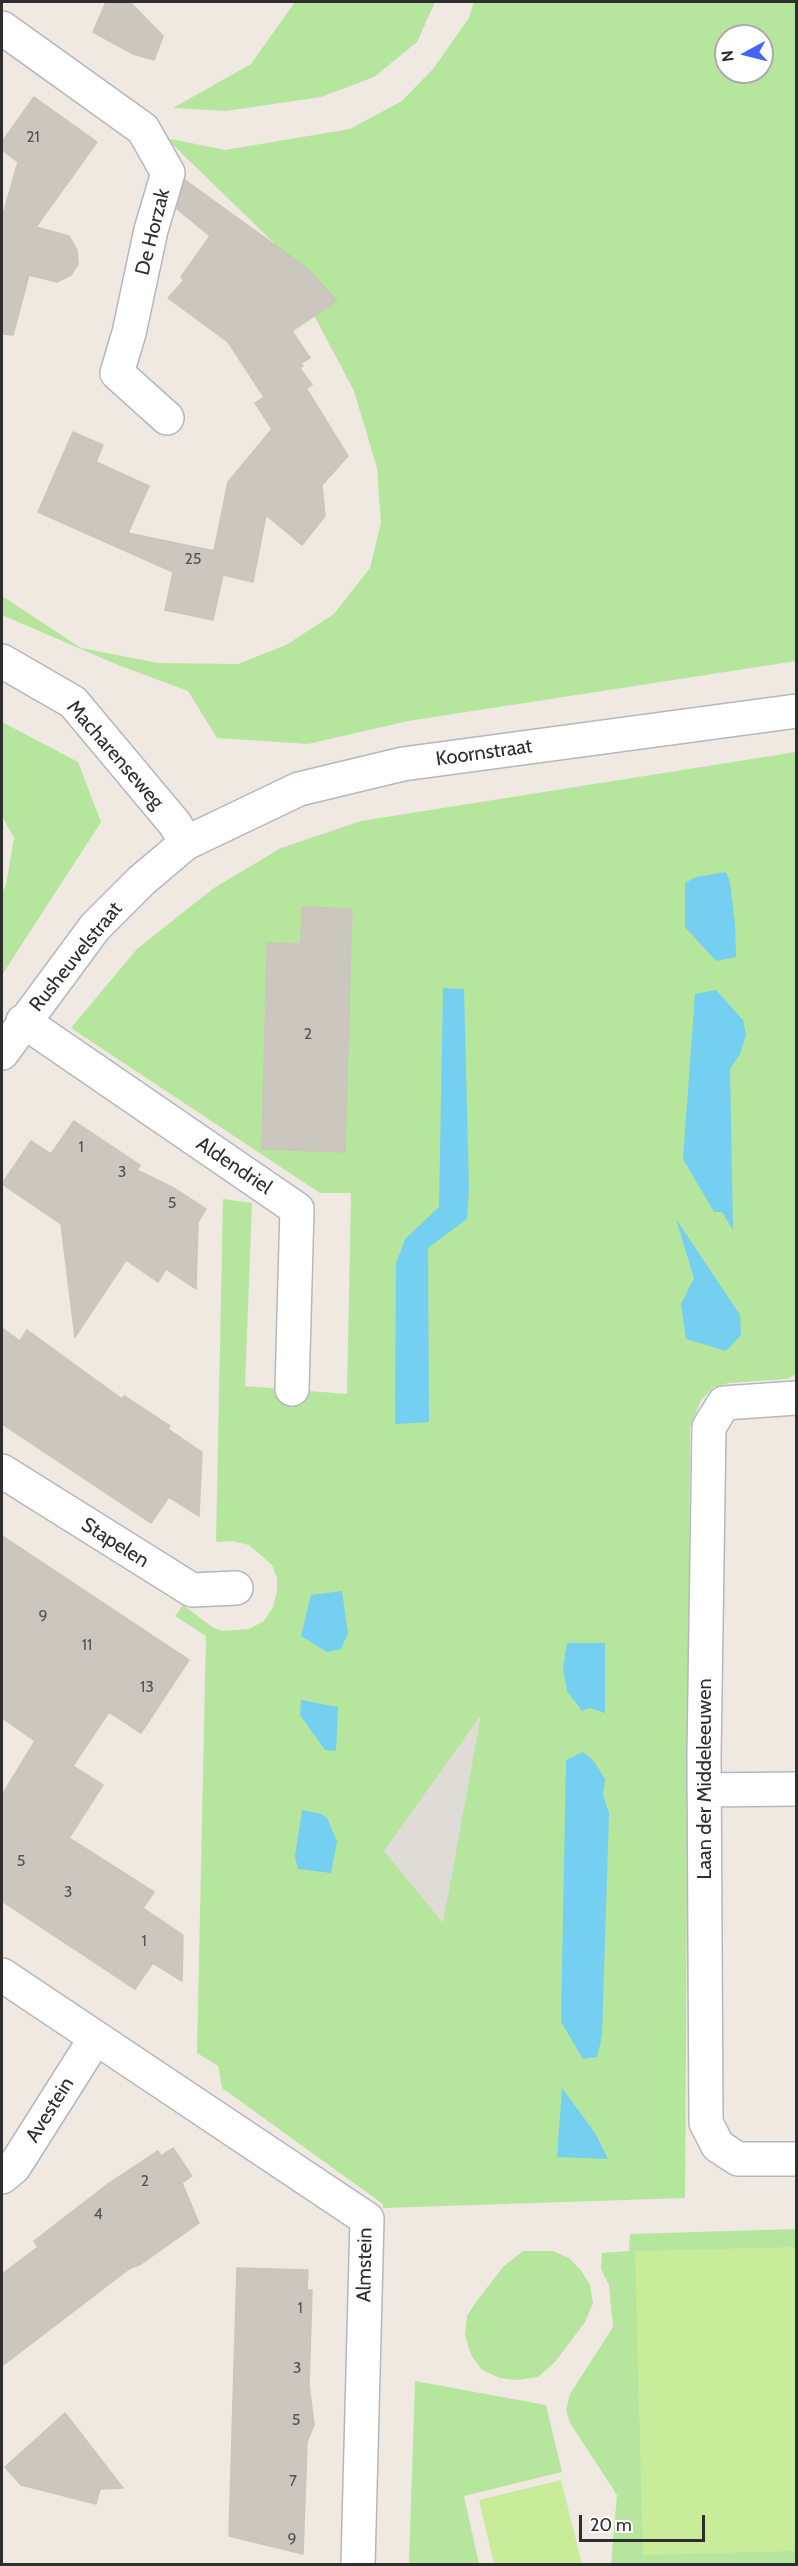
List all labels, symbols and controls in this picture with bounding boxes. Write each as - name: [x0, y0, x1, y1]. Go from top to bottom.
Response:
- north arrow: [714, 24, 774, 84]
- text: N: [718, 49, 738, 63]
- house number: 21: [26, 127, 40, 147]
- street label: De Horzak: [131, 186, 175, 278]
- house number: 25: [184, 549, 202, 569]
- street label: Macharenseweg: [61, 696, 169, 814]
- street label: Koornstraat: [434, 734, 534, 772]
- street label: Rusheuvelstraat: [25, 897, 127, 1017]
- house number: 2: [304, 1024, 312, 1044]
- street label: Aldendriel: [192, 1132, 276, 1200]
- house number: 1: [78, 1137, 84, 1157]
- house number: 3: [118, 1162, 126, 1182]
- house number: 5: [168, 1193, 176, 1213]
- street label: Stapelen: [77, 1513, 153, 1573]
- house number: 9: [38, 1606, 48, 1626]
- house number: 11: [82, 1635, 92, 1655]
- house number: 13: [140, 1677, 154, 1697]
- street label: Laan der Middeleeuwen: [693, 1678, 717, 1880]
- house number: 5: [17, 1851, 25, 1871]
- house number: 3: [64, 1882, 72, 1902]
- house number: 1: [141, 1931, 147, 1951]
- street label: Avestein: [21, 2073, 79, 2147]
- house number: 2: [141, 2171, 149, 2191]
- house number: 4: [93, 2204, 103, 2224]
- street label: Almstein: [352, 2227, 378, 2303]
- house number: 1: [297, 2298, 303, 2318]
- house number: 3: [293, 2358, 301, 2378]
- house number: 5: [292, 2410, 300, 2430]
- house number: 7: [289, 2471, 297, 2491]
- scale bar: [582, 2503, 708, 2541]
- text: 20 m: [590, 2514, 632, 2536]
- house number: 9: [287, 2529, 297, 2549]

